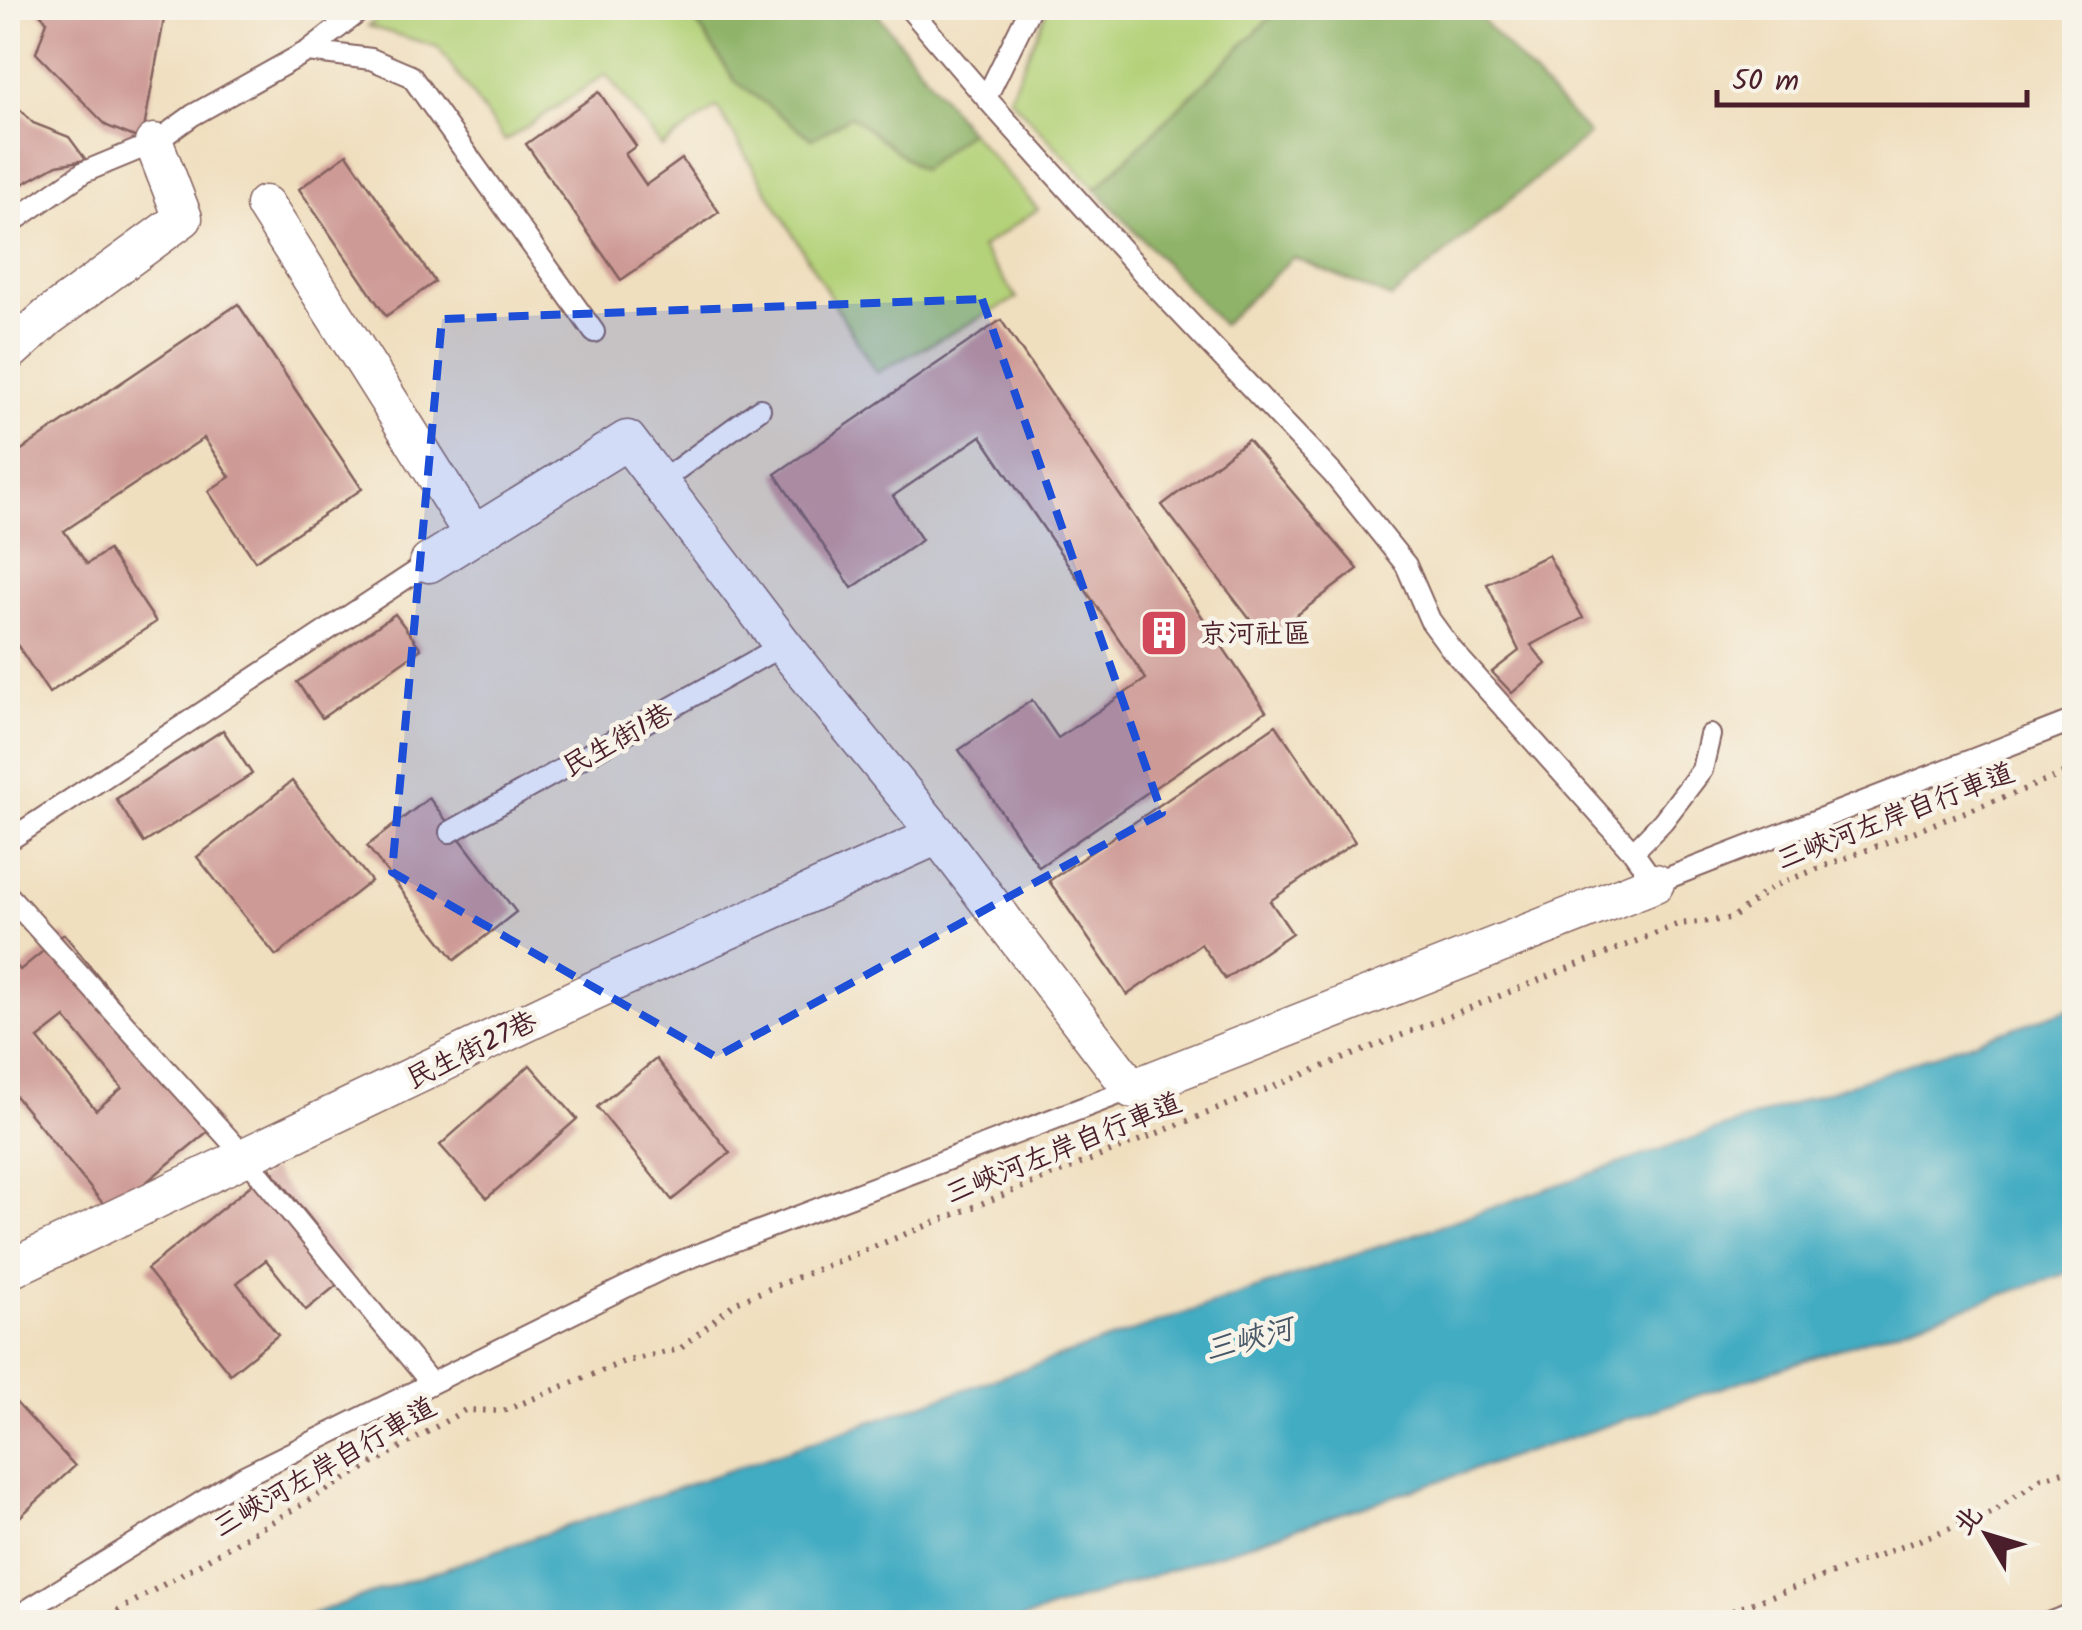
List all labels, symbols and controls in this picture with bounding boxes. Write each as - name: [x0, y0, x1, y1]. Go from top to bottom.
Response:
- scale bar: [1717, 45, 2027, 107]
- text: 50 m: [1732, 58, 1799, 106]
- building icon: 京河社區: [1138, 607, 1190, 659]
- place label: 京河社區: [1199, 613, 1311, 658]
- street label: 民生街1巷: [554, 692, 683, 790]
- street label: 三峽河左岸自行車道: [1770, 751, 2022, 883]
- street label: 民生街27巷: [399, 1000, 546, 1102]
- street label: 三峽河左岸自行車道: [939, 1081, 1189, 1217]
- water label: 三峽河: [1200, 1305, 1304, 1376]
- street label: 三峽河左岸自行車道: [205, 1386, 446, 1551]
- north arrow: [1937, 1485, 2037, 1585]
- text: 北: [1943, 1496, 1996, 1546]

